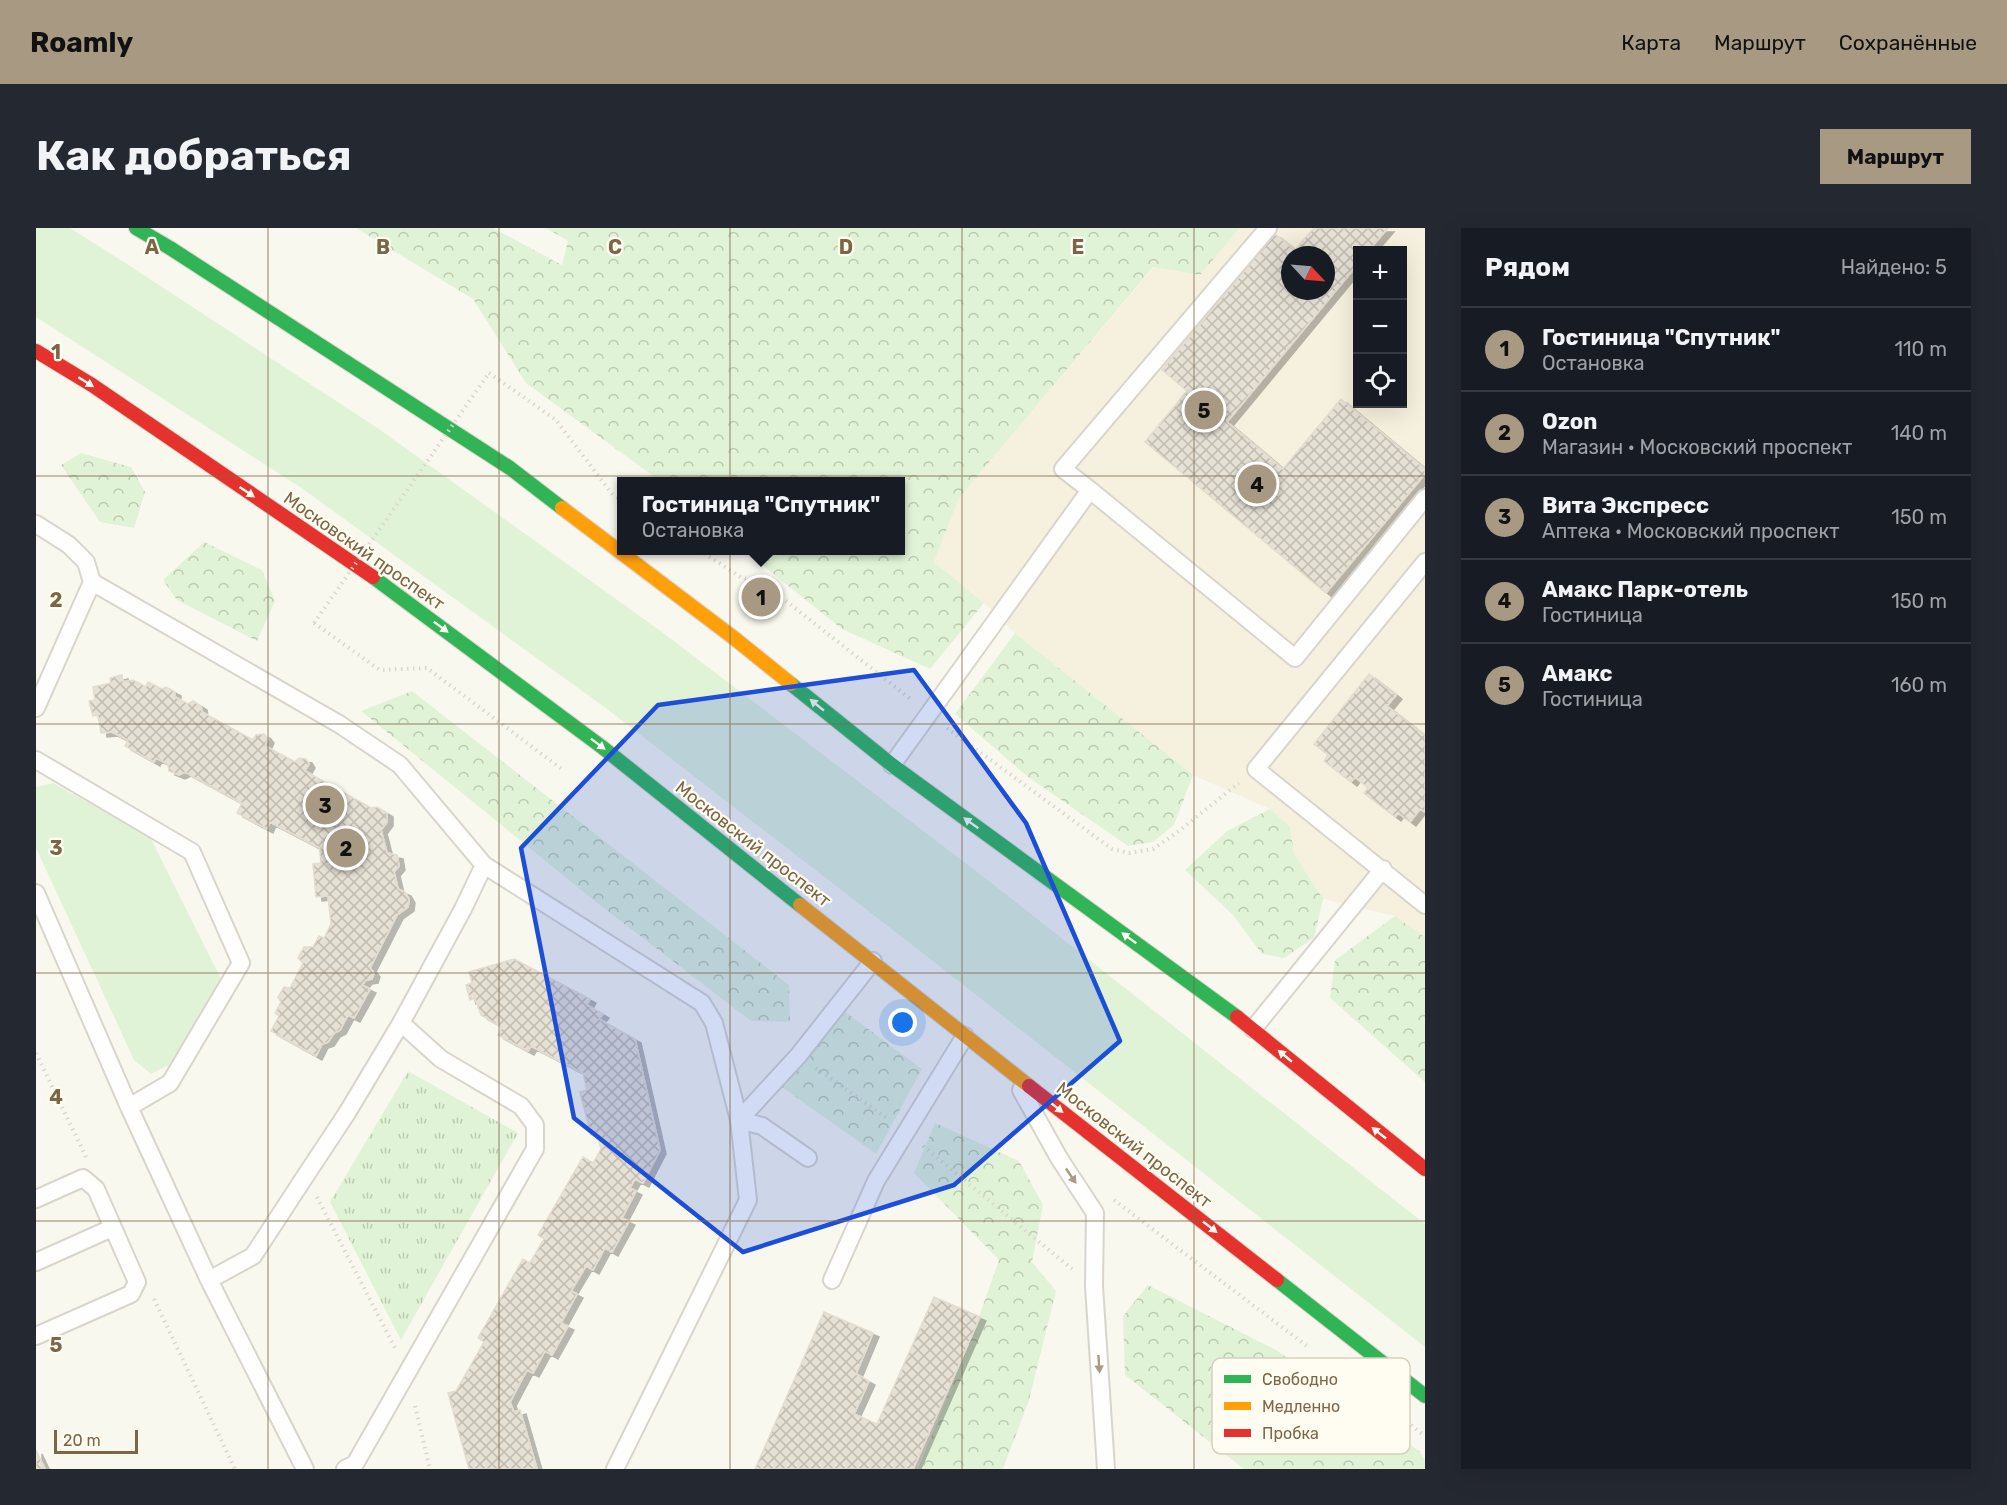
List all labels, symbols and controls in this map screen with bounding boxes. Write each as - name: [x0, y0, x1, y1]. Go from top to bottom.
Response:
- text: Roamly: [30, 26, 133, 59]
- text: Карта: [1621, 30, 1681, 55]
- text: Маршрут: [1714, 30, 1806, 55]
- text: Сохранённые: [1839, 30, 1977, 55]
- button: Маршрут: [1820, 129, 1971, 184]
- text: Как добраться: [36, 131, 352, 181]
- text: A: [145, 235, 160, 259]
- text: B: [376, 235, 390, 259]
- text: C: [608, 235, 622, 259]
- text: D: [839, 235, 853, 259]
- text: E: [1072, 235, 1084, 259]
- north arrow: [1281, 246, 1335, 300]
- map controls: [1353, 246, 1407, 408]
- button: +: [1353, 246, 1407, 300]
- text: Рядом: [1485, 252, 1570, 283]
- text: Найдено: 5: [1841, 255, 1947, 279]
- button: −: [1353, 300, 1407, 354]
- text: Гостиница "Спутник": [1542, 324, 1780, 351]
- text: 1: [1500, 337, 1509, 361]
- text: 110 m: [1895, 337, 1947, 361]
- text: 1: [51, 340, 61, 364]
- text: Остановка: [1542, 351, 1645, 375]
- button: locate: [1353, 354, 1407, 408]
- one-way arrow: [78, 376, 94, 387]
- pin: 5: [1184, 388, 1224, 432]
- text: Ozon: [1542, 408, 1597, 435]
- text: 2: [1498, 421, 1511, 445]
- text: 140 m: [1891, 421, 1947, 445]
- text: Магазин · Московский проспект: [1542, 435, 1852, 459]
- pin: 4: [1238, 462, 1276, 506]
- popup: [617, 477, 905, 555]
- one-way arrow: [239, 486, 255, 497]
- street label: Московский проспект: [279, 487, 449, 615]
- text: Гостиница "Спутник": [642, 491, 880, 518]
- text: Вита Экспресс: [1542, 492, 1709, 519]
- text: 3: [1498, 505, 1511, 529]
- text: 150 m: [1891, 505, 1947, 529]
- text: Остановка: [642, 518, 744, 542]
- text: Аптека · Московский проспект: [1542, 519, 1839, 543]
- pin: 1: [742, 574, 780, 620]
- text: Амакс Парк-отель: [1542, 576, 1748, 603]
- text: 2: [50, 588, 63, 612]
- text: 4: [1498, 589, 1511, 613]
- text: 150 m: [1891, 589, 1947, 613]
- text: Гостиница: [1542, 603, 1643, 627]
- one-way arrow: [434, 621, 449, 633]
- text: Амакс: [1542, 660, 1613, 687]
- text: 5: [1498, 673, 1511, 697]
- text: 160 m: [1891, 673, 1947, 697]
- text: Гостиница: [1542, 687, 1643, 711]
- one-way arrow: [809, 699, 824, 711]
- one-way arrow: [589, 738, 605, 750]
- street label: Московский проспект: [671, 776, 835, 912]
- pin: 3: [306, 782, 344, 828]
- one-way arrow: [964, 817, 980, 829]
- pin: 2: [326, 826, 366, 870]
- text: 3: [49, 836, 63, 860]
- one-way arrow: [1121, 933, 1136, 945]
- your location: [888, 1008, 917, 1037]
- one-way arrow: [1277, 1050, 1292, 1062]
- street label: Московский проспект: [1052, 1077, 1216, 1213]
- text: 4: [49, 1085, 63, 1109]
- one-way arrow: [1049, 1101, 1064, 1113]
- one-way arrow: [1371, 1126, 1387, 1139]
- one-way arrow: [1065, 1168, 1077, 1184]
- one-way arrow: [1202, 1221, 1218, 1234]
- text: 5: [50, 1333, 63, 1357]
- one-way arrow: [1095, 1354, 1104, 1373]
- legend: [1212, 1358, 1410, 1454]
- text: Свободно: [1262, 1370, 1338, 1389]
- text: Медленно: [1262, 1397, 1340, 1416]
- text: Пробка: [1262, 1424, 1319, 1443]
- scale bar: [54, 1427, 138, 1454]
- text: 20 m: [63, 1431, 101, 1450]

